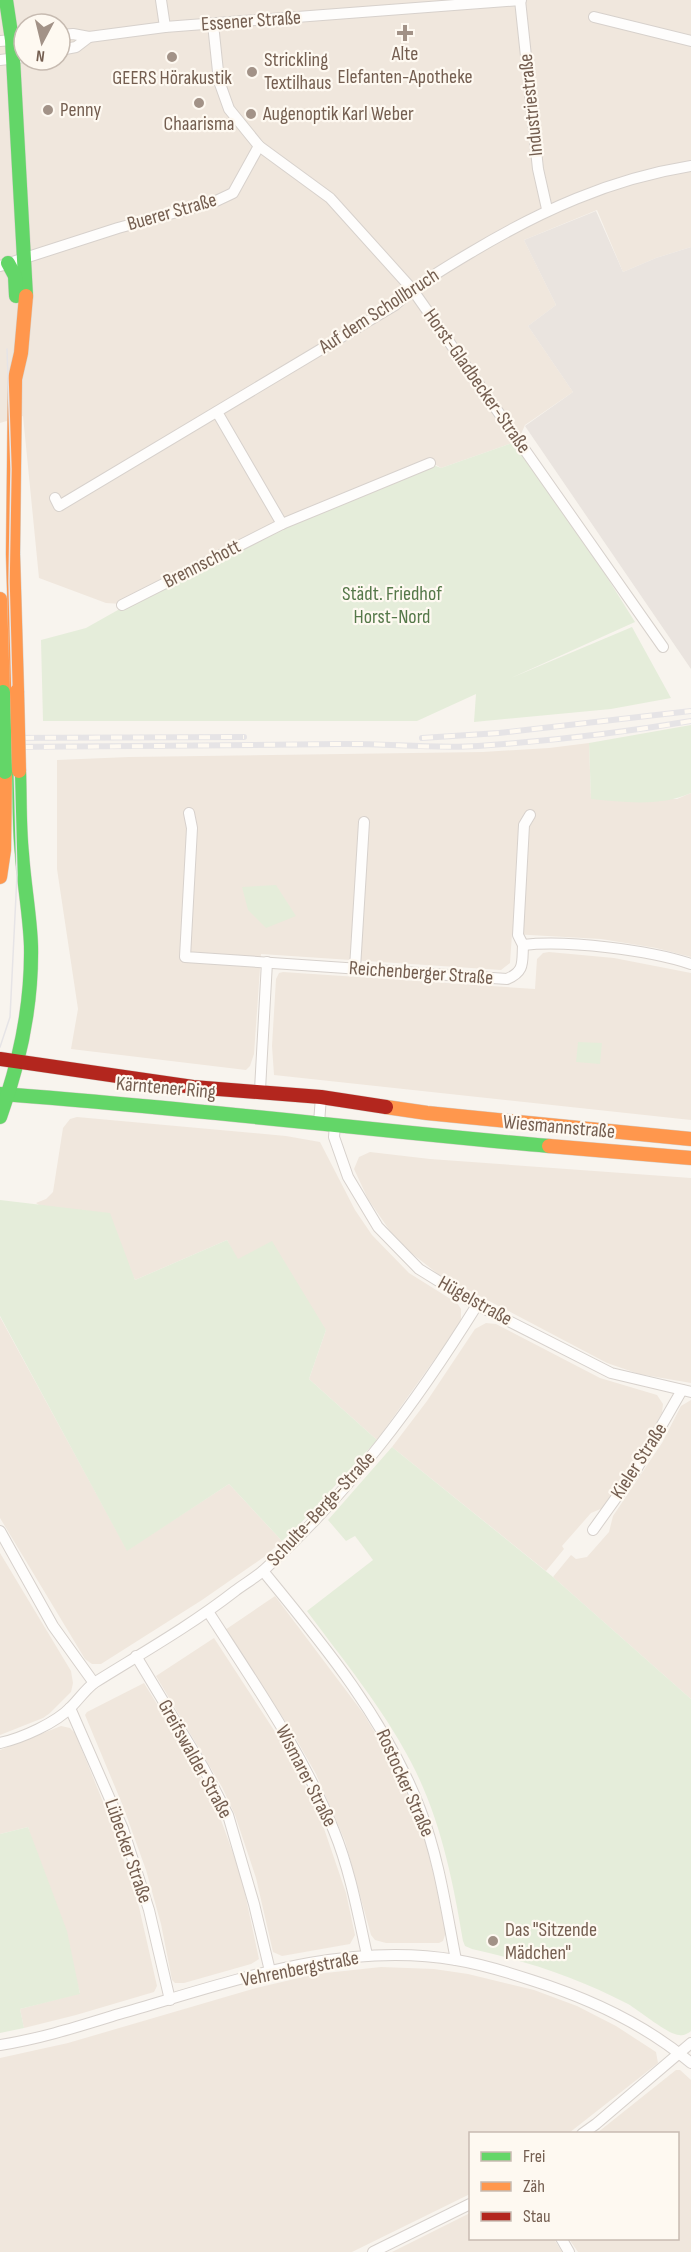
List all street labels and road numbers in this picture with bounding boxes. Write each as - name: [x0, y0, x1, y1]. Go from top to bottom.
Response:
- street label: Essener Straße: [200, 6, 302, 36]
- street label: Industriestraße: [514, 53, 548, 157]
- street label: Buerer Straße: [125, 188, 219, 236]
- street label: Auf dem Schollbruch: [314, 263, 443, 359]
- street label: Horst-Gladbecker-Straße: [418, 304, 536, 458]
- street label: Brennschott: [159, 534, 245, 594]
- street label: Reichenberger Straße: [348, 956, 494, 990]
- street label: Kärntener Ring: [115, 1072, 217, 1104]
- street label: Wiesmannstraße: [502, 1110, 616, 1144]
- street label: Hügelstraße: [434, 1271, 516, 1331]
- street label: Kieler Straße: [606, 1418, 672, 1504]
- street label: Schulte-Berge-Straße: [262, 1447, 380, 1571]
- street label: Greifswalder Straße: [152, 1695, 238, 1823]
- street label: Wismarer Straße: [270, 1721, 342, 1831]
- street label: Rostocker Straße: [371, 1725, 439, 1841]
- street label: Lübecker Straße: [99, 1796, 157, 1906]
- street label: Vehrenbergstraße: [239, 1946, 361, 1992]

